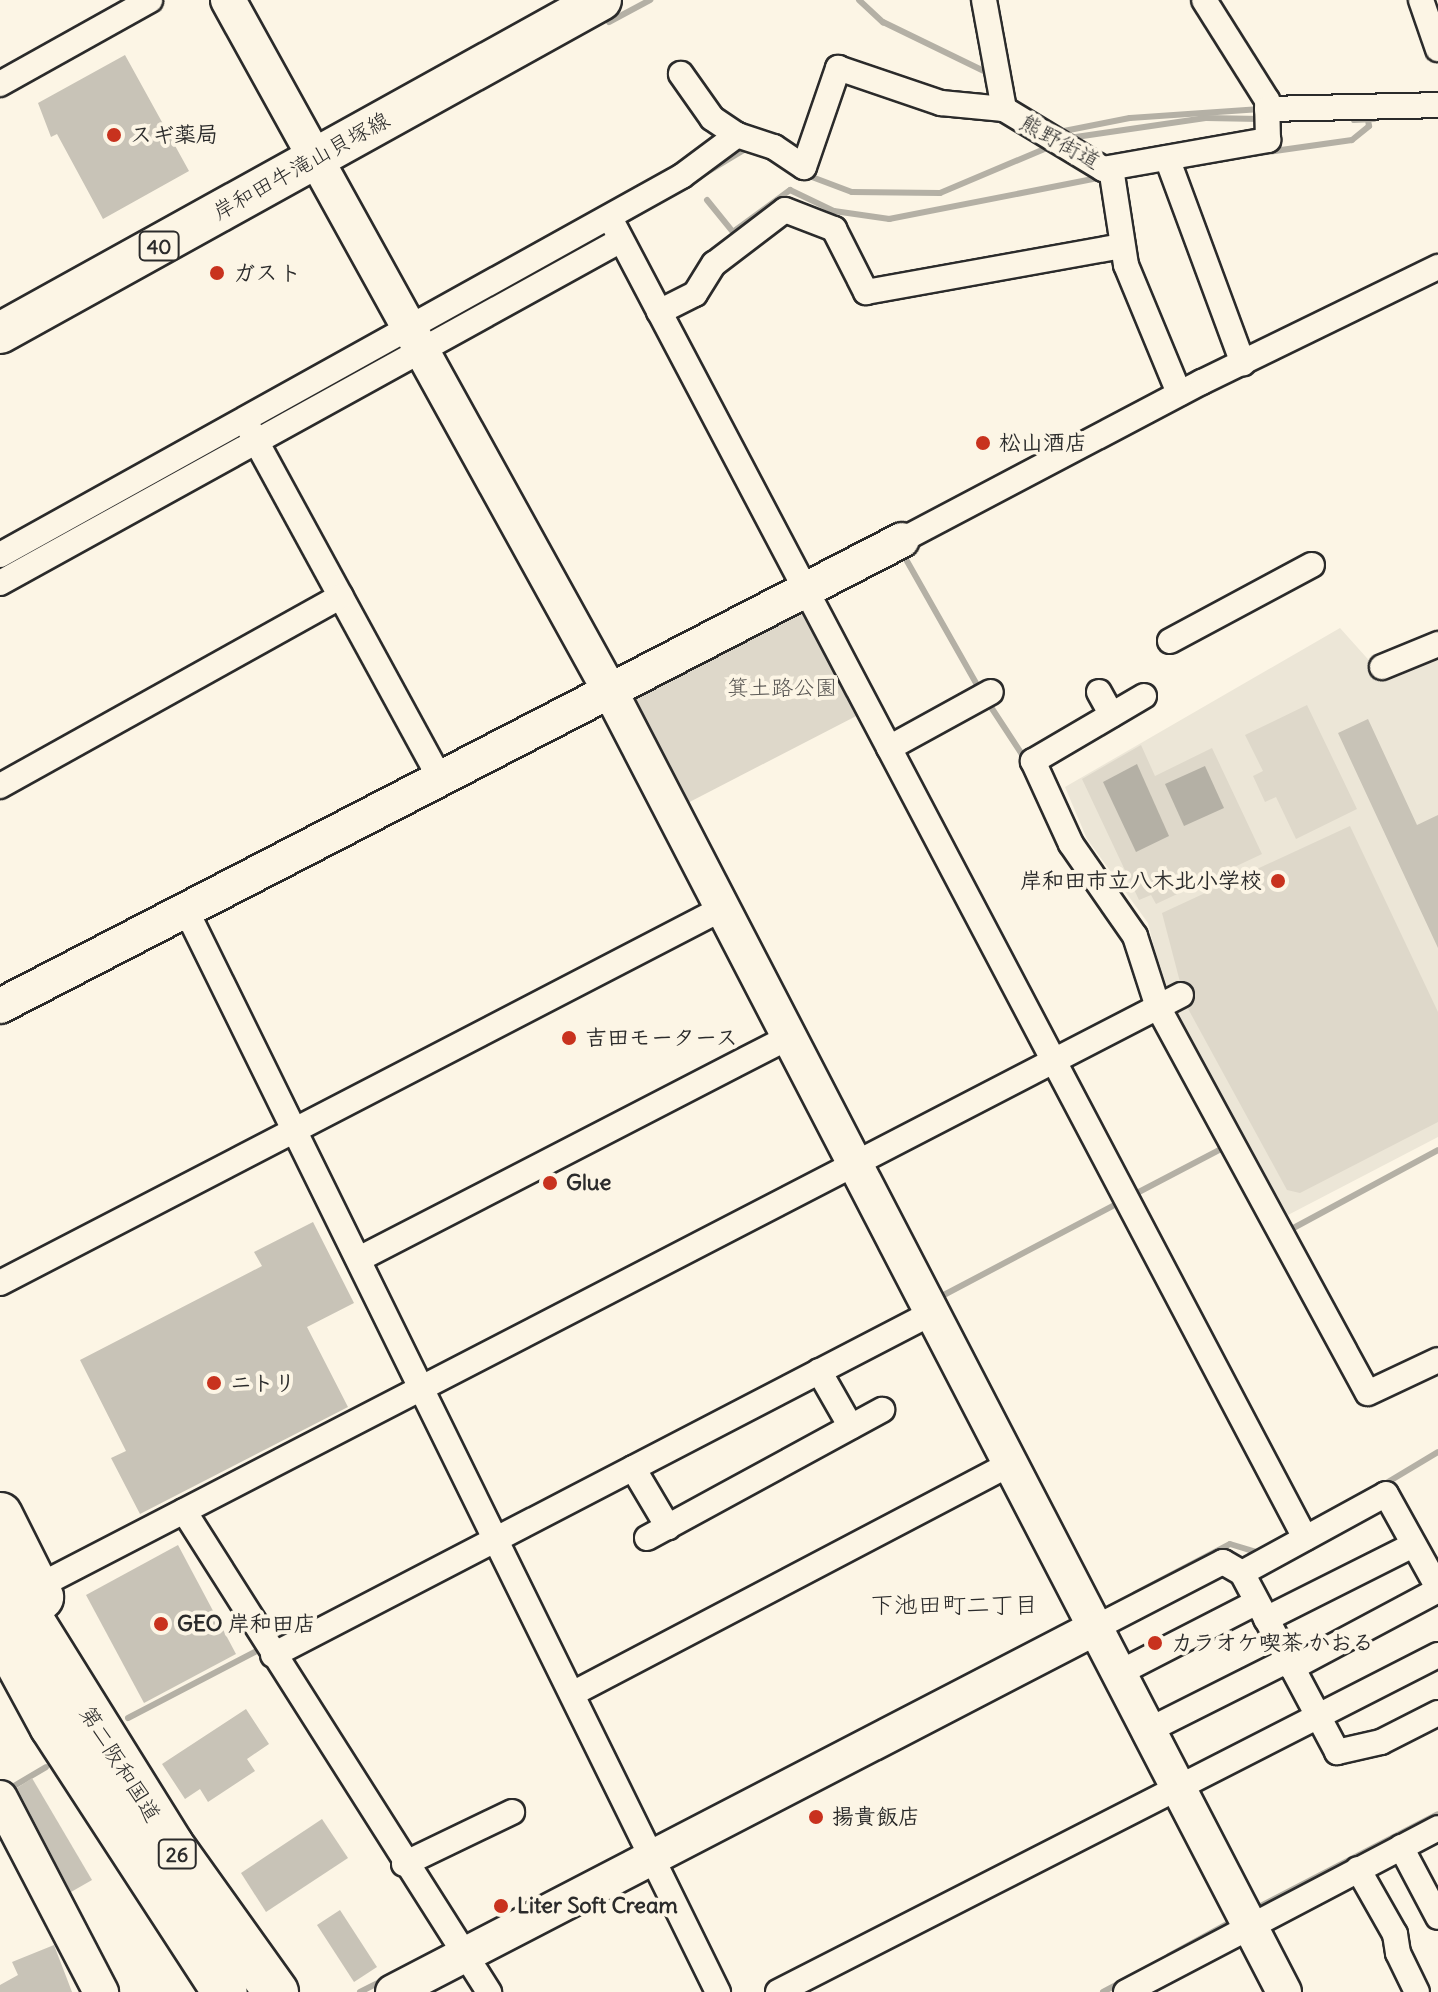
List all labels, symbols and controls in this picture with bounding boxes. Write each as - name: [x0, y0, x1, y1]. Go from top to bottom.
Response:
- street label: 岸和田牛滝山貝塚線: [208, 106, 394, 226]
- street label: 熊野街道: [1015, 109, 1105, 175]
- place label: スギ薬局: [130, 122, 218, 148]
- marker: スギ薬局: [105, 126, 123, 144]
- road number: 40: [137, 230, 181, 262]
- place label: ガスト: [233, 260, 299, 286]
- marker: ガスト: [208, 264, 226, 282]
- place label: 松山酒店: [999, 430, 1087, 456]
- marker: 松山酒店: [974, 434, 992, 452]
- park label: 箕土路公園: [727, 675, 837, 701]
- place label: 岸和田市立八木北小学校: [1020, 868, 1262, 894]
- marker: 岸和田市立八木北小学校: [1269, 872, 1287, 890]
- place label: 吉田モータース: [585, 1025, 739, 1051]
- marker: 吉田モータース: [560, 1029, 578, 1047]
- place label: Glue: [566, 1170, 611, 1196]
- marker: Glue: [541, 1174, 559, 1192]
- place label: ニトリ: [230, 1370, 296, 1396]
- marker: ニトリ: [205, 1374, 223, 1392]
- district label: 下池田町二丁目: [870, 1591, 1038, 1619]
- place label: GEO 岸和田店: [177, 1611, 316, 1637]
- marker: GEO 岸和田店: [152, 1615, 170, 1633]
- place label: カラオケ喫茶 かおる: [1171, 1630, 1374, 1656]
- marker: カラオケ喫茶 かおる: [1146, 1634, 1164, 1652]
- street label: 第二阪和国道: [74, 1701, 166, 1827]
- place label: 揚貴飯店: [832, 1804, 920, 1830]
- marker: 揚貴飯店: [807, 1808, 825, 1826]
- road number: 26: [157, 1838, 197, 1870]
- place label: Liter Soft Cream: [517, 1893, 678, 1919]
- marker: Liter Soft Cream: [492, 1897, 510, 1915]

